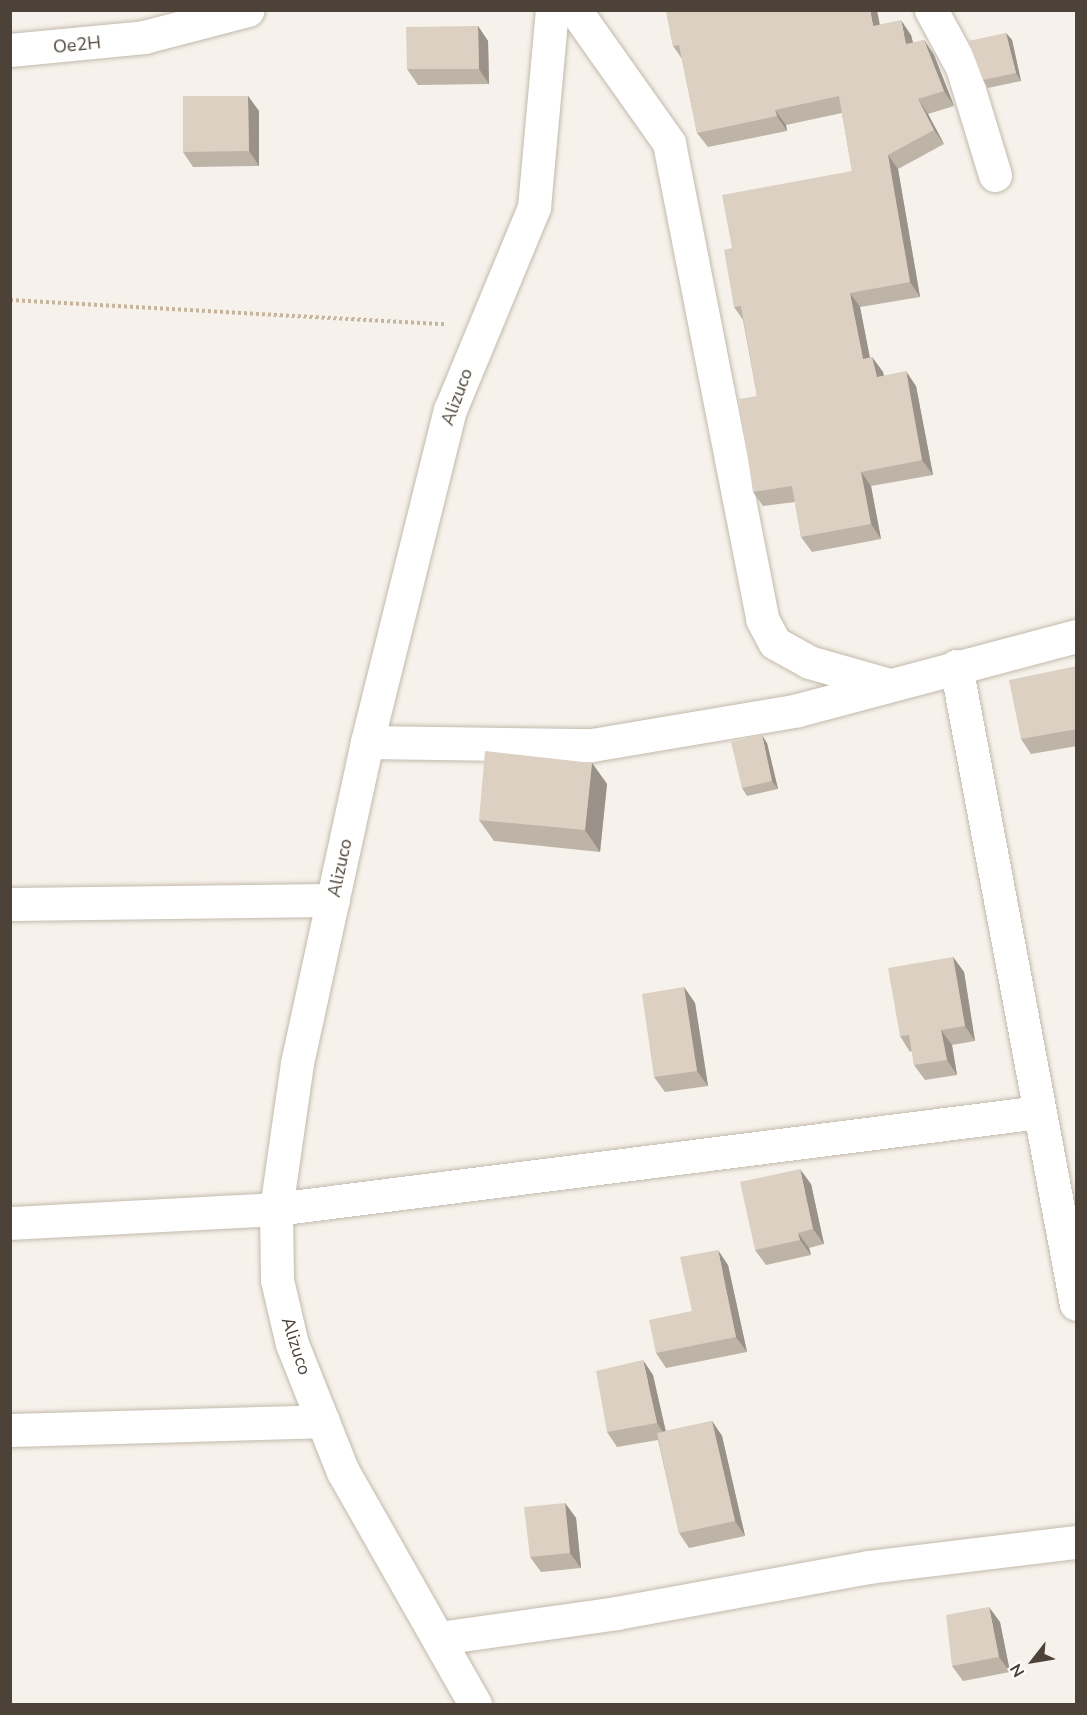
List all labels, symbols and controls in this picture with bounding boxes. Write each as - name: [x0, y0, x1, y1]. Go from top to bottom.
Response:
- street label: Oe2H: [52, 32, 102, 58]
- street label: Alizuco: [437, 365, 477, 429]
- street label: Alizuco: [323, 837, 357, 899]
- street label: Alizuco: [277, 1315, 315, 1377]
- north arrow: [1003, 1631, 1063, 1691]
- text: N: [1005, 1659, 1030, 1681]

